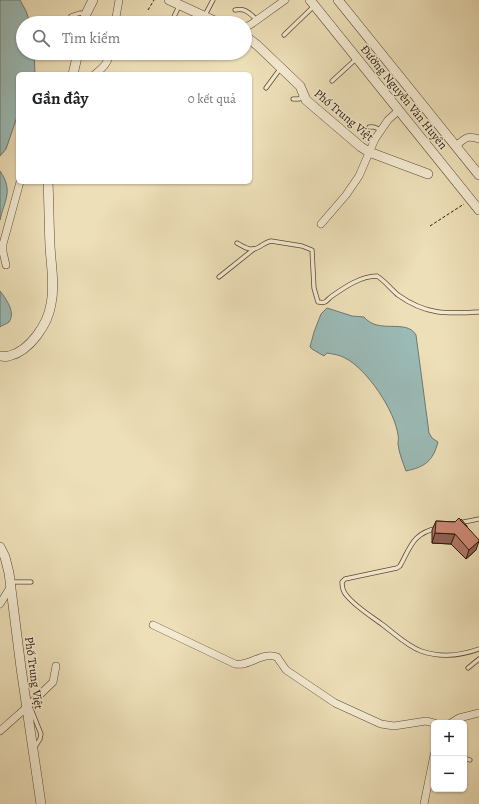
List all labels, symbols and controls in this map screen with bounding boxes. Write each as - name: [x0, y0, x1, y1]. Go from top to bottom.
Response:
- search box: [16, 16, 252, 60]
- icon: search: [30, 27, 52, 49]
- text: Tìm kiếm: [62, 28, 120, 48]
- street label: Đường Nguyễn Văn Huyên: [357, 41, 451, 153]
- street label: Phố Trung Việt: [311, 85, 377, 145]
- text: Gần đây: [32, 87, 89, 110]
- text: 0 kết quả: [188, 90, 236, 107]
- street label: Phố Trung Việt: [21, 636, 47, 710]
- map controls: [431, 720, 467, 792]
- button: +: [431, 720, 467, 756]
- button: −: [431, 756, 467, 792]

